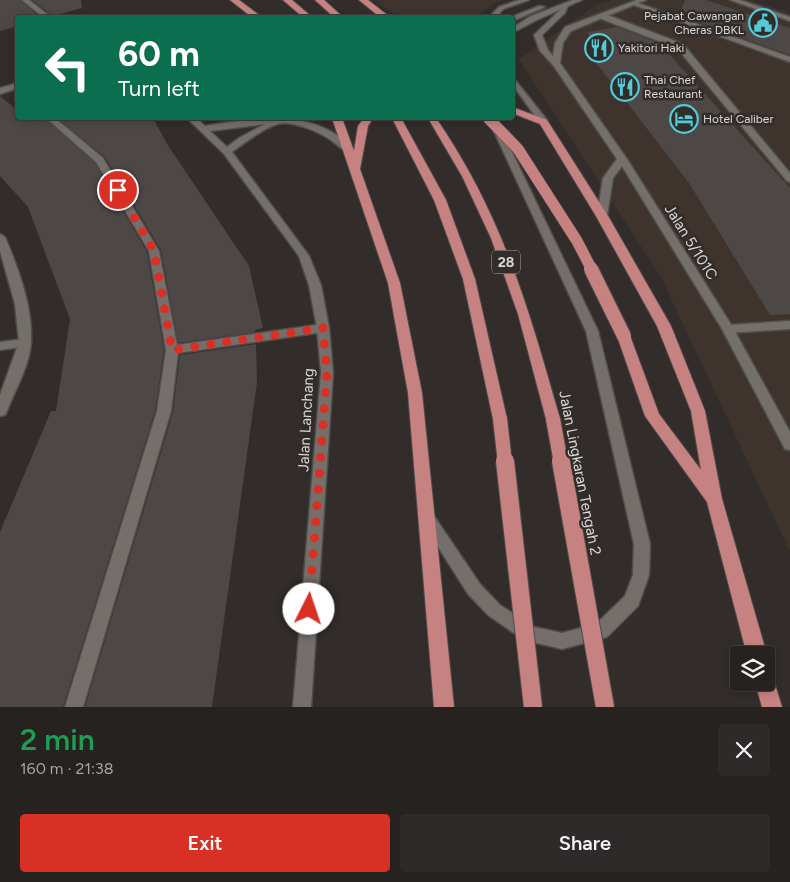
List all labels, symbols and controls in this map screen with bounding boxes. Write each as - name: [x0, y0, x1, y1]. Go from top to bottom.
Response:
- public building icon: Pejabat Cawangan Cheras DBKL: [748, 8, 778, 38]
- place label: Pejabat Cawangan Cheras DBKL: [644, 9, 745, 37]
- text: 60 m: [118, 33, 200, 75]
- restaurant icon: Yakitori Haki: [584, 33, 614, 63]
- icon: left: [35, 35, 100, 100]
- place label: Yakitori Haki: [618, 41, 684, 55]
- restaurant icon: Thai Chef Restaurant: [610, 72, 640, 102]
- place label: Thai Chef Restaurant: [644, 73, 703, 101]
- text: Turn left: [118, 75, 200, 102]
- hotel icon: Hotel Caliber: [669, 104, 699, 134]
- place label: Hotel Caliber: [703, 112, 773, 126]
- pin: [97, 169, 139, 211]
- icon: arrive: [104, 176, 132, 204]
- street label: Jalan 5/101C: [661, 201, 721, 283]
- road number: 28: [492, 250, 520, 274]
- street label: Jalan Lanchang: [294, 368, 318, 472]
- street label: Jalan Lingkaran Tengah 2: [555, 389, 605, 557]
- position arrow: [282, 582, 334, 634]
- map controls: [730, 646, 775, 691]
- button: layers: [730, 646, 775, 691]
- text: 2 min: [20, 721, 95, 758]
- button: close: [718, 724, 770, 776]
- text: 160 m · 21:38: [20, 759, 114, 778]
- button: Exit: [20, 814, 390, 872]
- button: Share: [400, 814, 770, 872]

